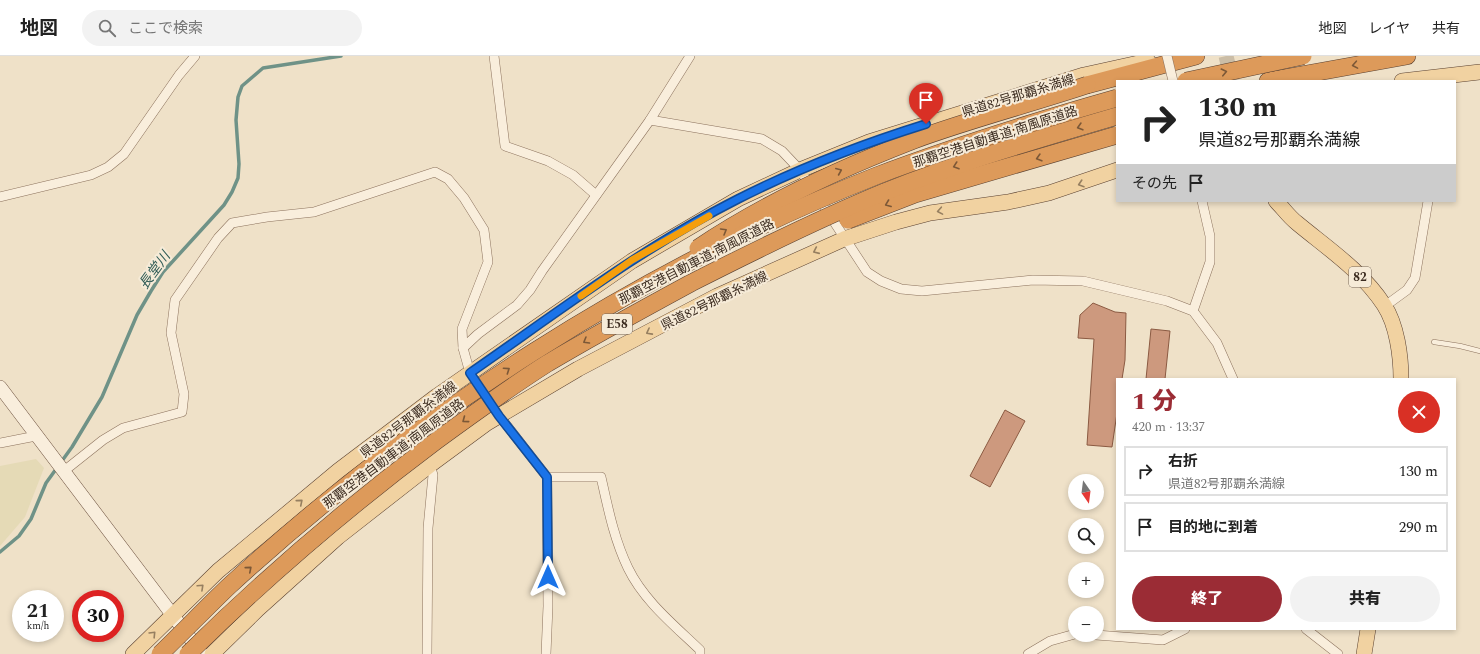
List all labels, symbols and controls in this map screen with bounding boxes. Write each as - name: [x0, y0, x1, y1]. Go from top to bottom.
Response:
- search box: [82, 10, 362, 46]
- text: 地図: [20, 14, 58, 43]
- icon: search: [96, 17, 118, 39]
- text: ここで検索: [128, 17, 203, 40]
- text: 地図: [1318, 18, 1346, 39]
- text: レイヤ: [1368, 18, 1410, 39]
- text: 共有: [1432, 18, 1460, 39]
- one-way arrow: [1352, 60, 1358, 68]
- street label: 県道82号那覇糸満線: [959, 69, 1077, 123]
- one-way arrow: [1221, 69, 1227, 77]
- pin: [909, 83, 943, 124]
- text: 130 m: [1198, 86, 1277, 129]
- icon: arrive: [915, 89, 937, 111]
- icon: right: [1132, 96, 1184, 148]
- street label: 那覇空港自動車道;南風原道路: [910, 101, 1080, 173]
- one-way arrow: [1076, 122, 1083, 131]
- text: 県道82号那覇糸満線: [1198, 127, 1360, 154]
- one-way arrow: [1036, 153, 1043, 162]
- one-way arrow: [952, 161, 959, 169]
- one-way arrow: [835, 167, 842, 175]
- text: その先: [1132, 172, 1177, 195]
- icon: arrive: [1185, 172, 1207, 194]
- one-way arrow: [1077, 179, 1084, 187]
- one-way arrow: [885, 200, 892, 208]
- one-way arrow: [936, 207, 943, 215]
- street label: 那覇空港自動車道;南風原道路: [615, 214, 778, 310]
- one-way arrow: [720, 228, 727, 235]
- water label: 長堂川: [134, 246, 176, 293]
- one-way arrow: [813, 247, 820, 255]
- street label: 県道82号那覇糸満線: [657, 266, 771, 336]
- road number: 82: [1349, 267, 1371, 287]
- road number: E58: [602, 314, 632, 334]
- one-way arrow: [646, 327, 653, 335]
- one-way arrow: [583, 337, 590, 344]
- one-way arrow: [502, 368, 509, 375]
- street label: 県道82号那覇糸満線: [356, 377, 461, 463]
- text: 1 分: [1132, 384, 1176, 420]
- button: close: [1398, 391, 1440, 433]
- street label: 那覇空港自動車道;南風原道路: [319, 394, 468, 514]
- one-way arrow: [463, 415, 470, 422]
- text: 420 m · 13:37: [1132, 417, 1205, 437]
- text: 右折: [1168, 450, 1198, 473]
- icon: right: [1134, 460, 1156, 482]
- text: 130 m: [1399, 460, 1438, 483]
- north arrow: [1068, 474, 1104, 510]
- map controls: [1068, 474, 1104, 642]
- text: 県道82号那覇糸満線: [1168, 474, 1285, 494]
- one-way arrow: [295, 500, 302, 507]
- icon: arrive: [1134, 516, 1156, 538]
- text: 目的地に到着: [1168, 516, 1258, 539]
- text: 290 m: [1399, 516, 1438, 539]
- button: search: [1068, 518, 1104, 554]
- position arrow: [527, 556, 569, 598]
- button: +: [1068, 562, 1104, 598]
- one-way arrow: [244, 566, 252, 574]
- button: 終了: [1132, 576, 1282, 622]
- button: 共有: [1290, 576, 1440, 622]
- one-way arrow: [196, 584, 204, 592]
- speed limit sign: 30: [72, 590, 124, 642]
- text: 21: [27, 596, 49, 626]
- button: −: [1068, 606, 1104, 642]
- text: km/h: [27, 618, 49, 634]
- one-way arrow: [148, 631, 156, 639]

